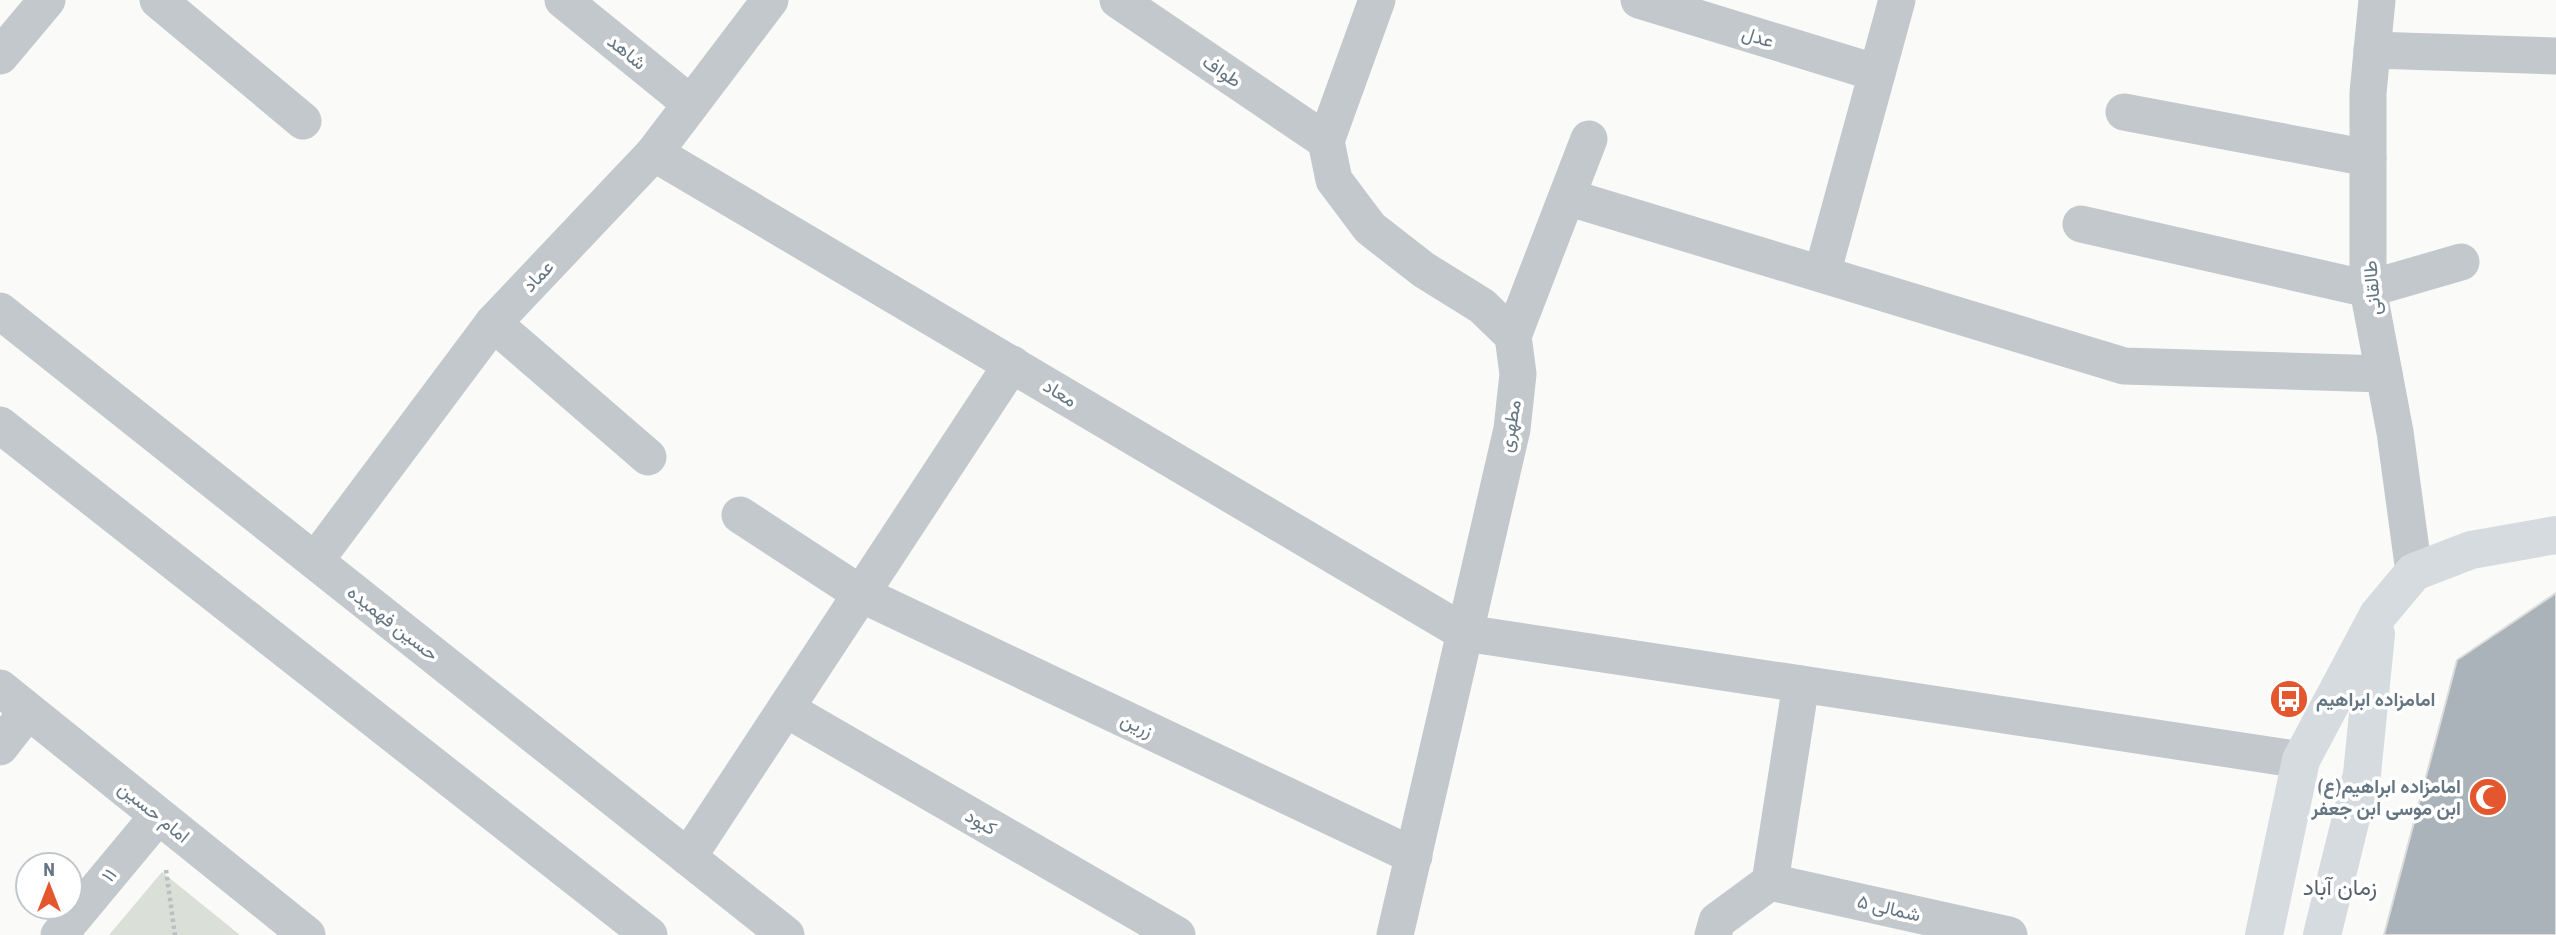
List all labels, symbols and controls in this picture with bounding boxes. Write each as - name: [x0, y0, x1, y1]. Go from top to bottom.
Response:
- street label: عدل: [1739, 21, 1777, 53]
- street label: شاهد: [603, 29, 651, 75]
- street label: طواف: [1198, 50, 1246, 92]
- street label: عماد: [518, 255, 558, 297]
- street label: طالقانی: [2358, 260, 2386, 316]
- street label: معاد: [1039, 374, 1081, 412]
- street label: مطهری: [1494, 398, 1526, 454]
- street label: حسین فهمیده: [343, 580, 443, 666]
- bus stop icon: امامزاده ابراهیم: [2268, 678, 2310, 720]
- place label: امامزاده ابراهیم: [2316, 688, 2435, 712]
- street label: زرین: [1117, 708, 1157, 742]
- place label: (ع)امامزاده ابراهیم ابن موسی ابن جعفر: [2310, 775, 2461, 821]
- street label: امام حسین: [113, 776, 194, 849]
- mosque icon: (ع)امامزاده ابراهیم ابن موسی ابن جعفر: [2467, 776, 2509, 818]
- street label: کبود: [961, 804, 1001, 840]
- north arrow: [14, 851, 84, 921]
- text: N: [43, 858, 55, 881]
- street label: ۱۱: [97, 863, 121, 887]
- district label: زمان آباد: [2303, 874, 2377, 902]
- street label: ۵ شمالی: [1855, 890, 1923, 926]

